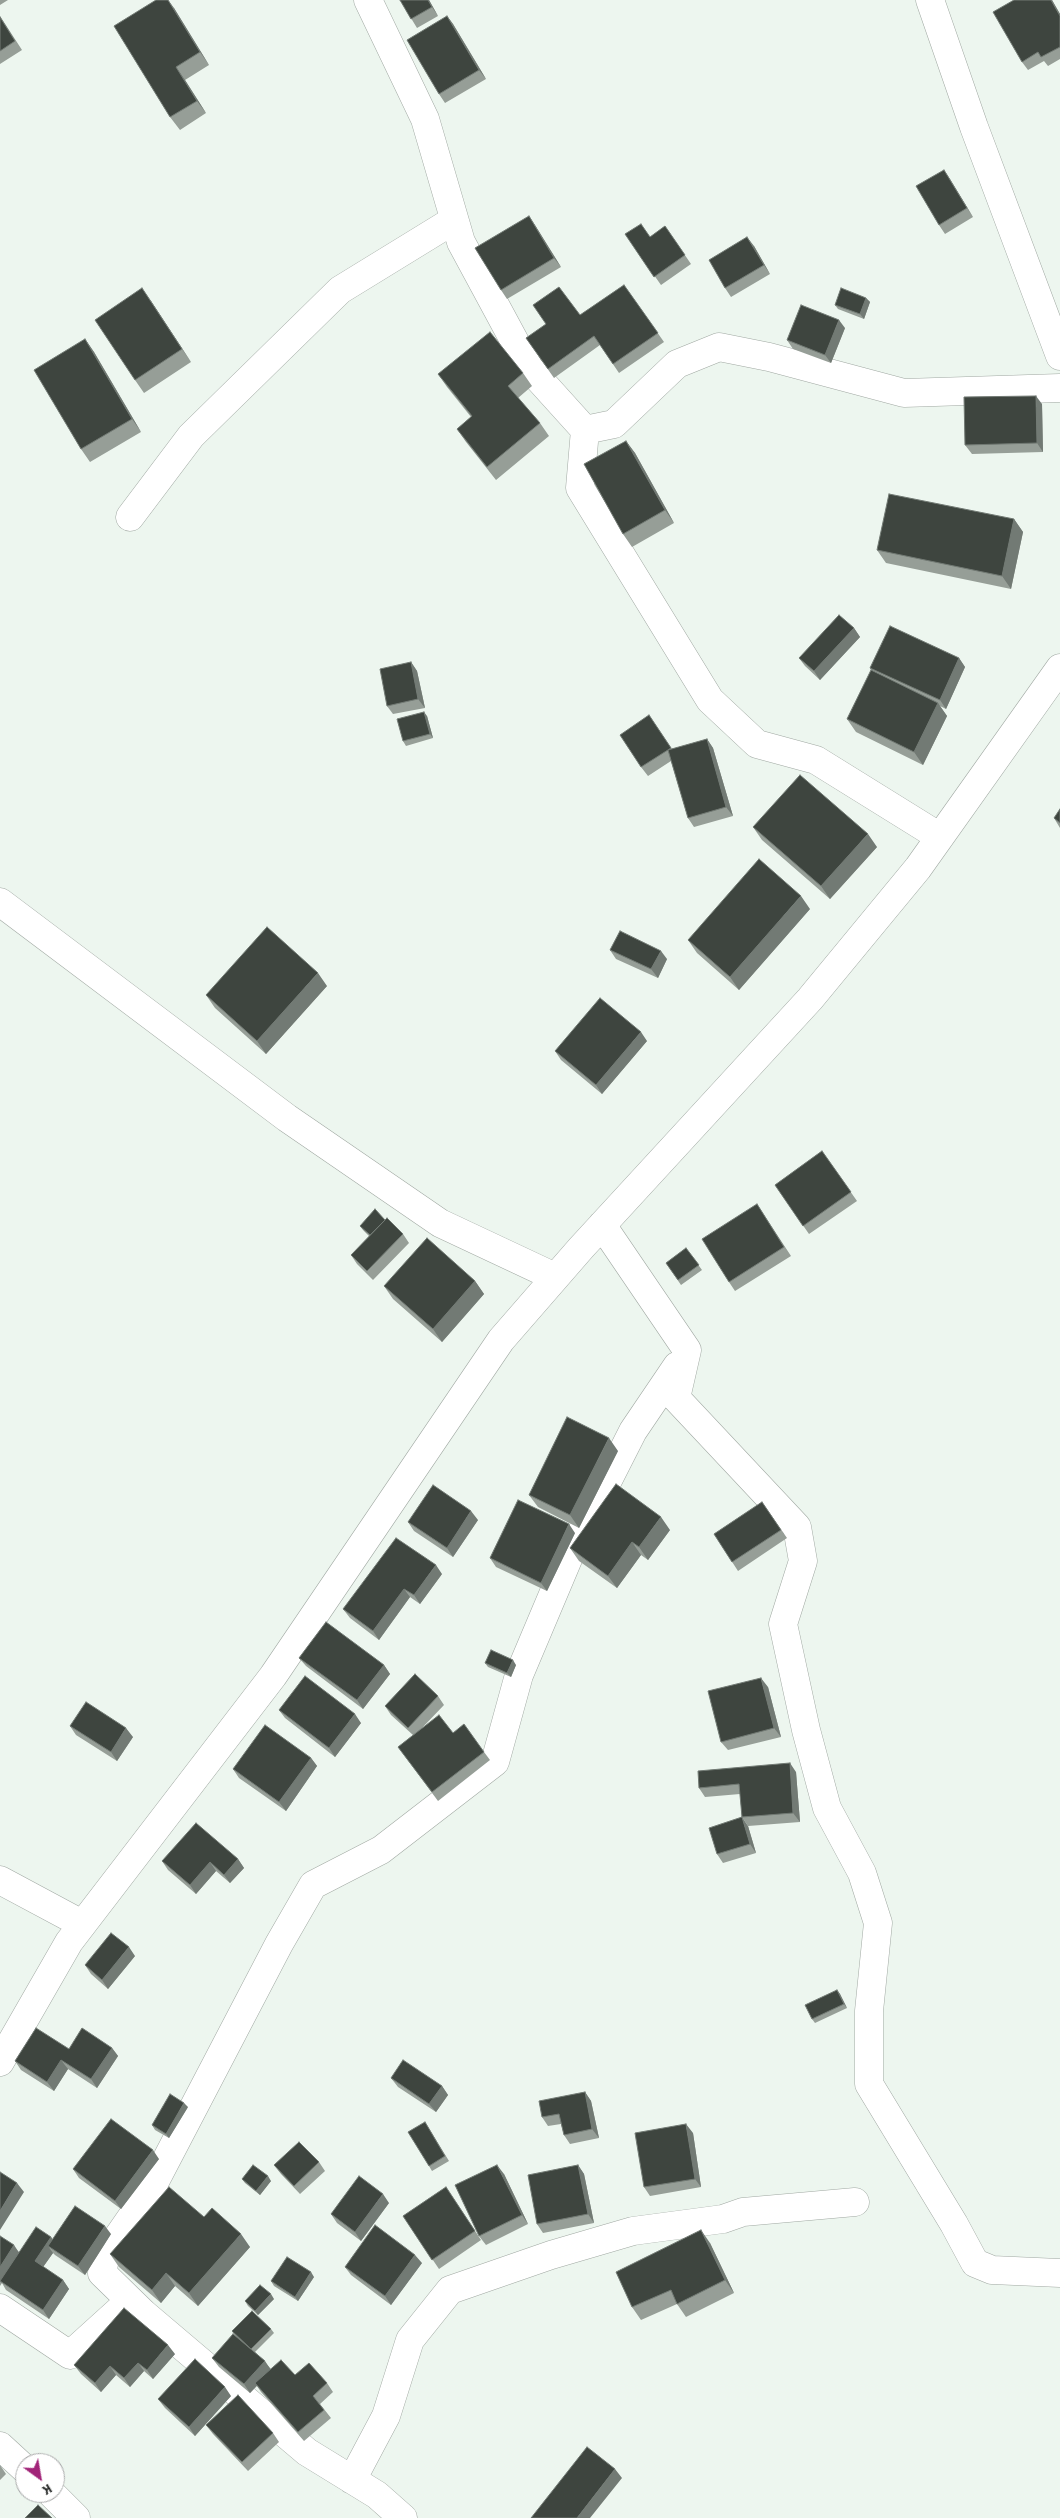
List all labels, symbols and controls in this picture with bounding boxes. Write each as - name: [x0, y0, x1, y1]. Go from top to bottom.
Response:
- north arrow: [15, 2453, 65, 2503]
- text: K: [39, 2479, 57, 2501]

